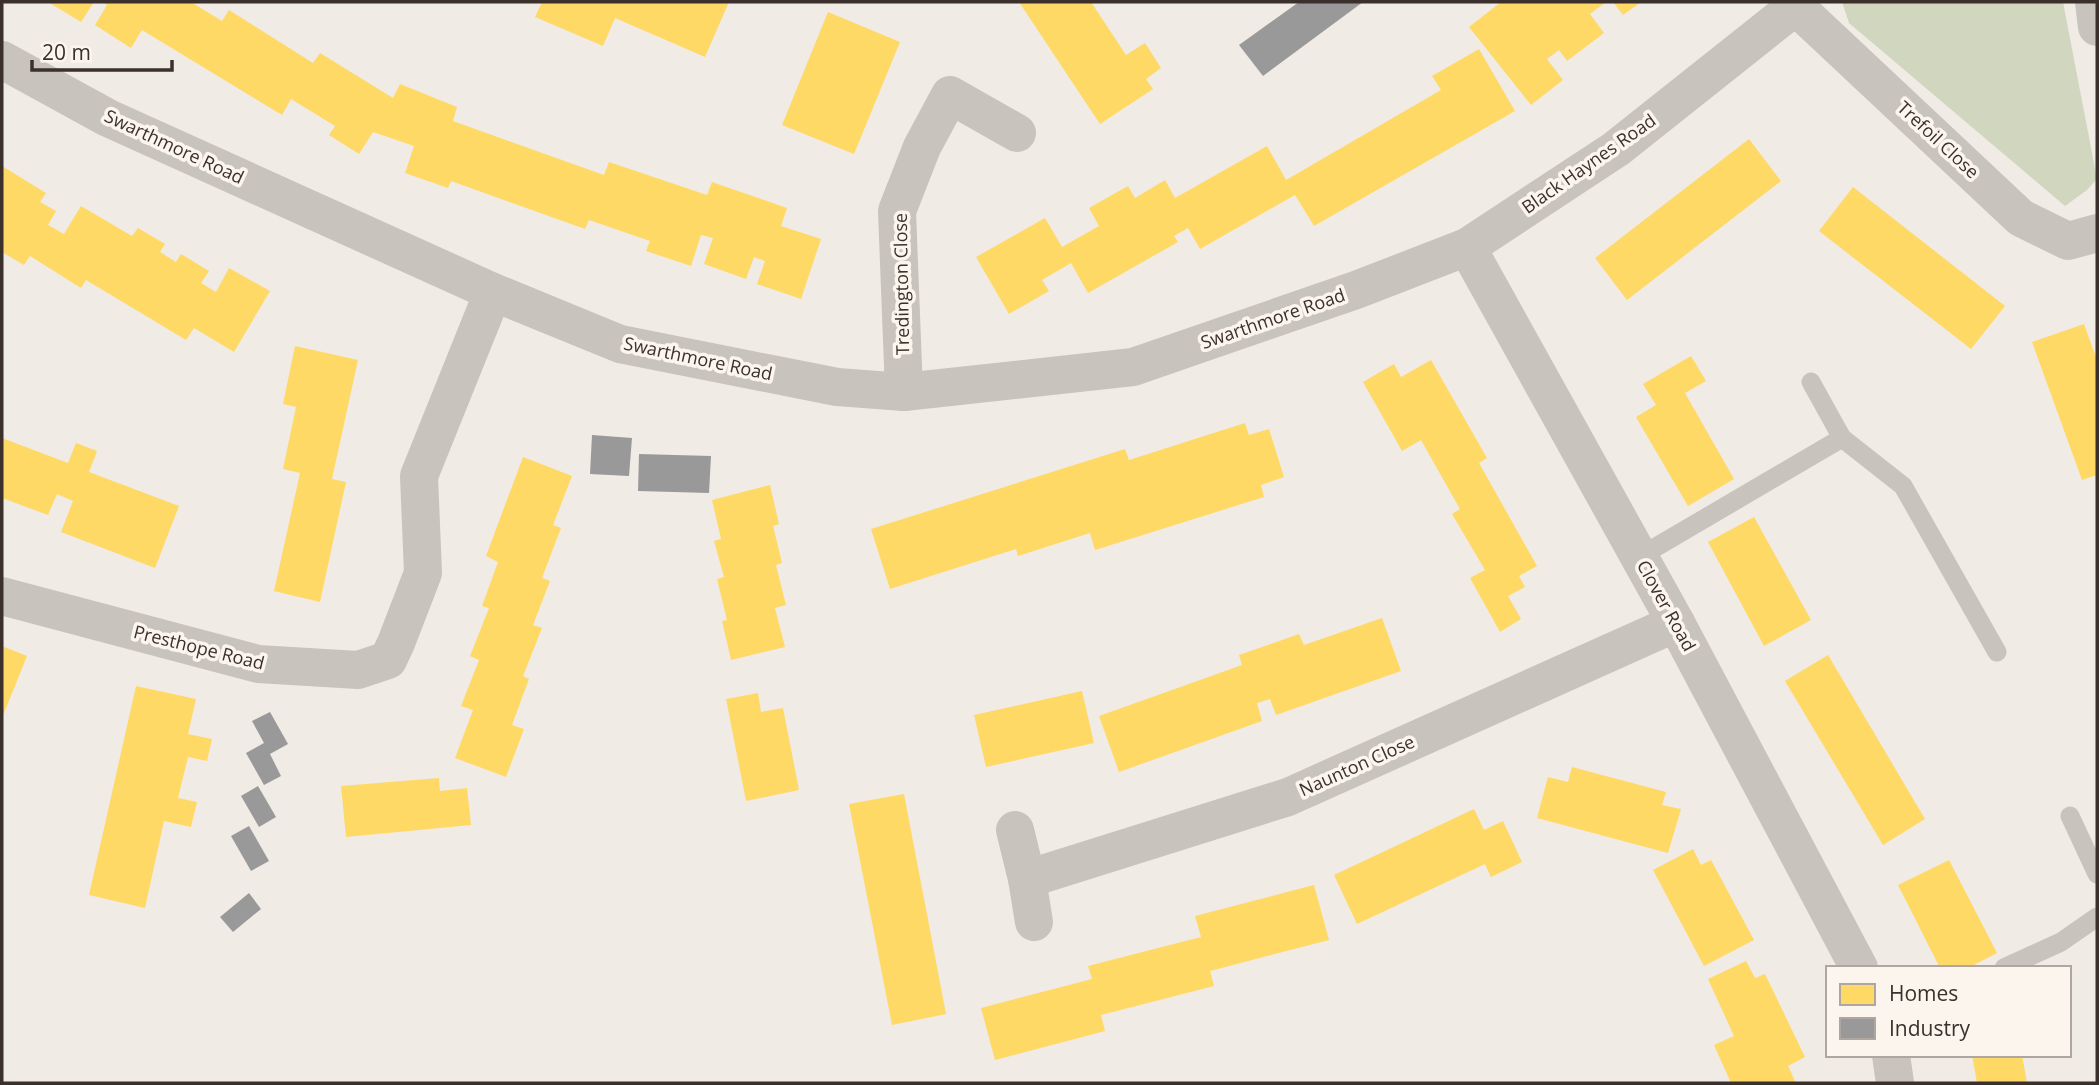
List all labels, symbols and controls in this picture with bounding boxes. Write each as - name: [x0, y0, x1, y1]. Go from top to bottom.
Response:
- scale bar: [32, 28, 172, 72]
- text: 20 m: [42, 38, 91, 66]
- street label: Trefoil Close: [1893, 95, 1985, 183]
- street label: Swarthmore Road: [101, 103, 248, 189]
- street label: Black Haynes Road: [1517, 108, 1660, 218]
- street label: Tredington Close: [888, 213, 914, 355]
- street label: Swarthmore Road: [1197, 282, 1348, 354]
- street label: Swarthmore Road: [622, 331, 775, 385]
- street label: Clover Road: [1632, 556, 1702, 655]
- street label: Presthope Road: [131, 619, 267, 675]
- street label: Naunton Close: [1295, 729, 1418, 801]
- legend: [1826, 966, 2071, 1057]
- text: Homes: [1889, 979, 1958, 1007]
- text: Industry: [1889, 1014, 1971, 1042]

